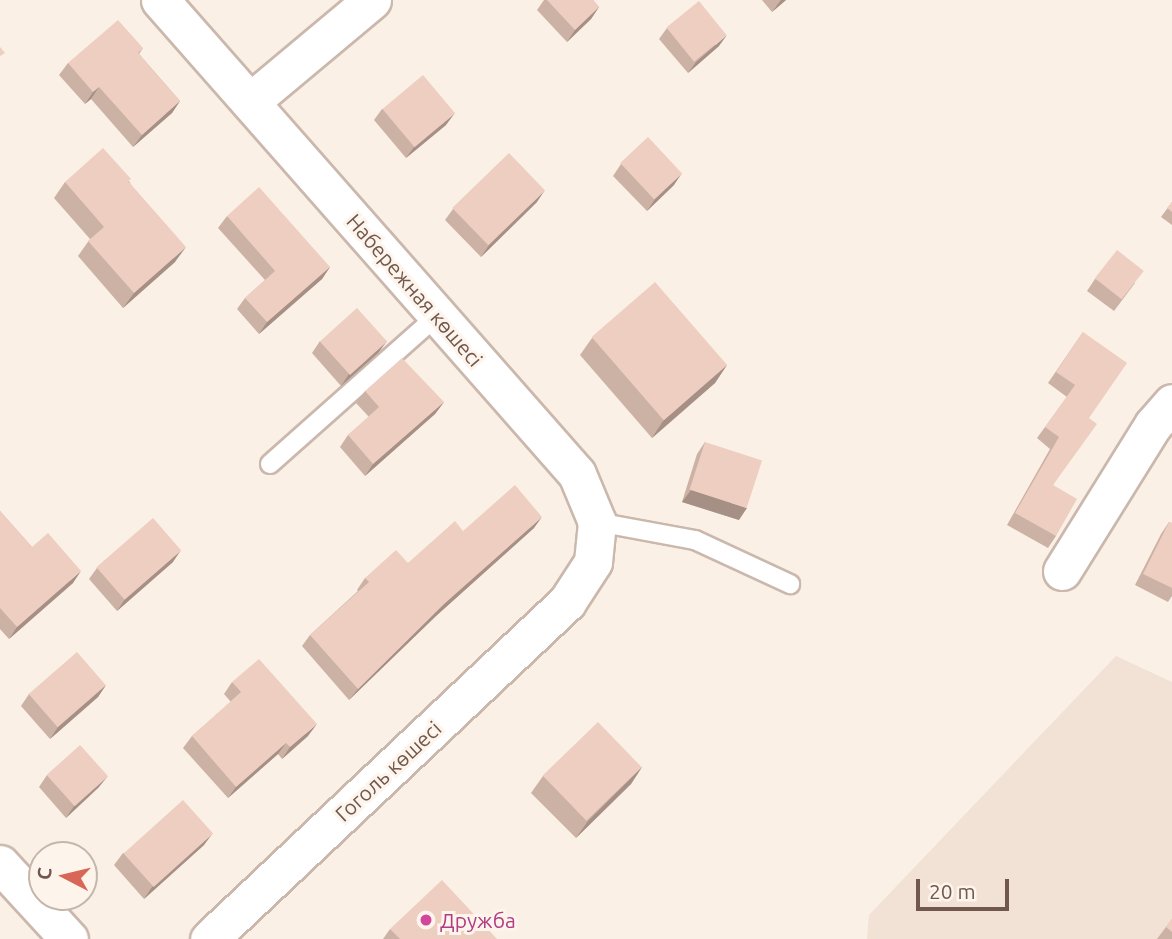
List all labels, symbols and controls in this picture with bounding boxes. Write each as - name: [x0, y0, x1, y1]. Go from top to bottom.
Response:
- street label: Набережная көшесі: [342, 208, 488, 372]
- street label: Гоголь көшесі: [330, 716, 446, 826]
- north arrow: [28, 841, 98, 911]
- text: С: [32, 866, 56, 881]
- scale bar: [920, 866, 1013, 910]
- text: 20 m: [929, 879, 976, 903]
- place label: Дружба: [440, 907, 516, 933]
- marker: Дружба: [418, 912, 434, 928]

